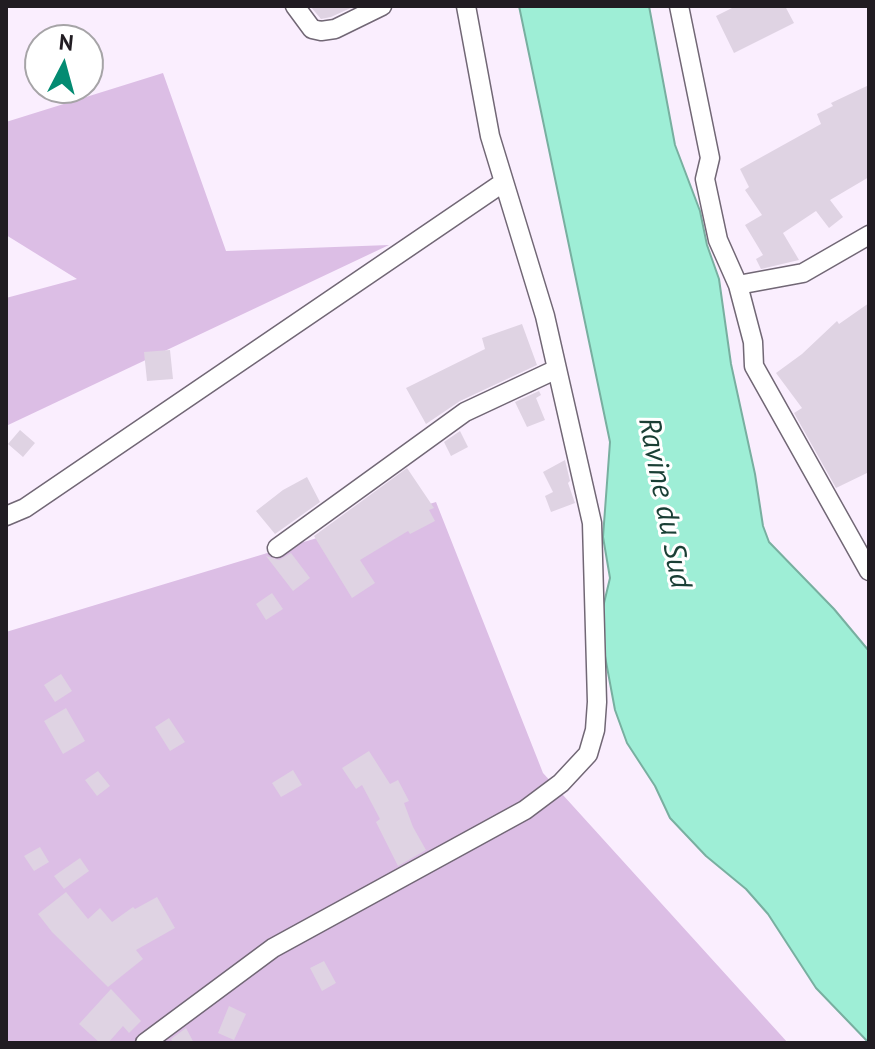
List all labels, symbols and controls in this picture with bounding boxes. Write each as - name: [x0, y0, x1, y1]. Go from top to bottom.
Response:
- north arrow: [24, 24, 104, 104]
- text: N: [58, 27, 75, 57]
- water label: Ravine du Sud: [630, 414, 698, 592]

